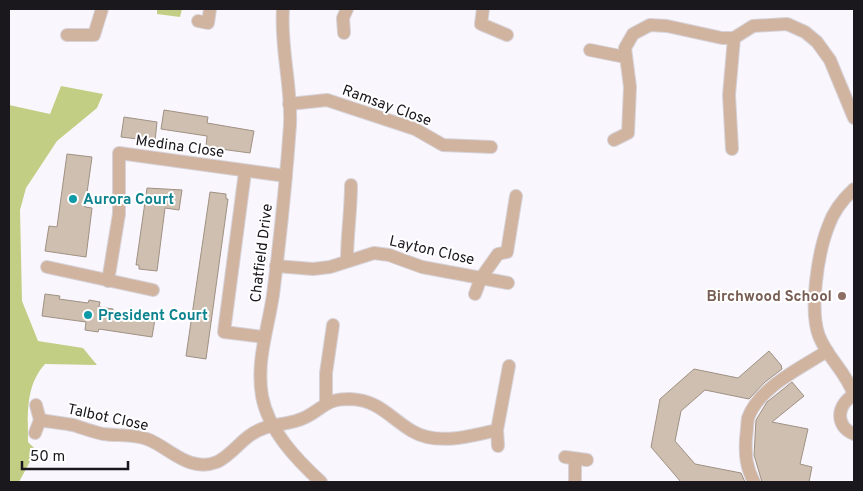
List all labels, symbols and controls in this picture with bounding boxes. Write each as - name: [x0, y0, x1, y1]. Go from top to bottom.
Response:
- street label: Ramsay Close: [339, 81, 434, 131]
- street label: Medina Close: [134, 132, 225, 163]
- place label: Aurora Court: [83, 191, 174, 210]
- marker: Aurora Court: [67, 193, 79, 205]
- street label: Chatfield Drive: [247, 203, 278, 304]
- street label: Layton Close: [387, 232, 476, 270]
- place label: Birchwood School: [706, 288, 832, 307]
- marker: Birchwood School: [836, 290, 848, 302]
- place label: President Court: [98, 307, 208, 326]
- marker: President Court: [82, 309, 94, 321]
- street label: Talbot Close: [65, 401, 150, 436]
- scale bar: [22, 438, 129, 470]
- text: 50 m: [30, 448, 65, 467]

